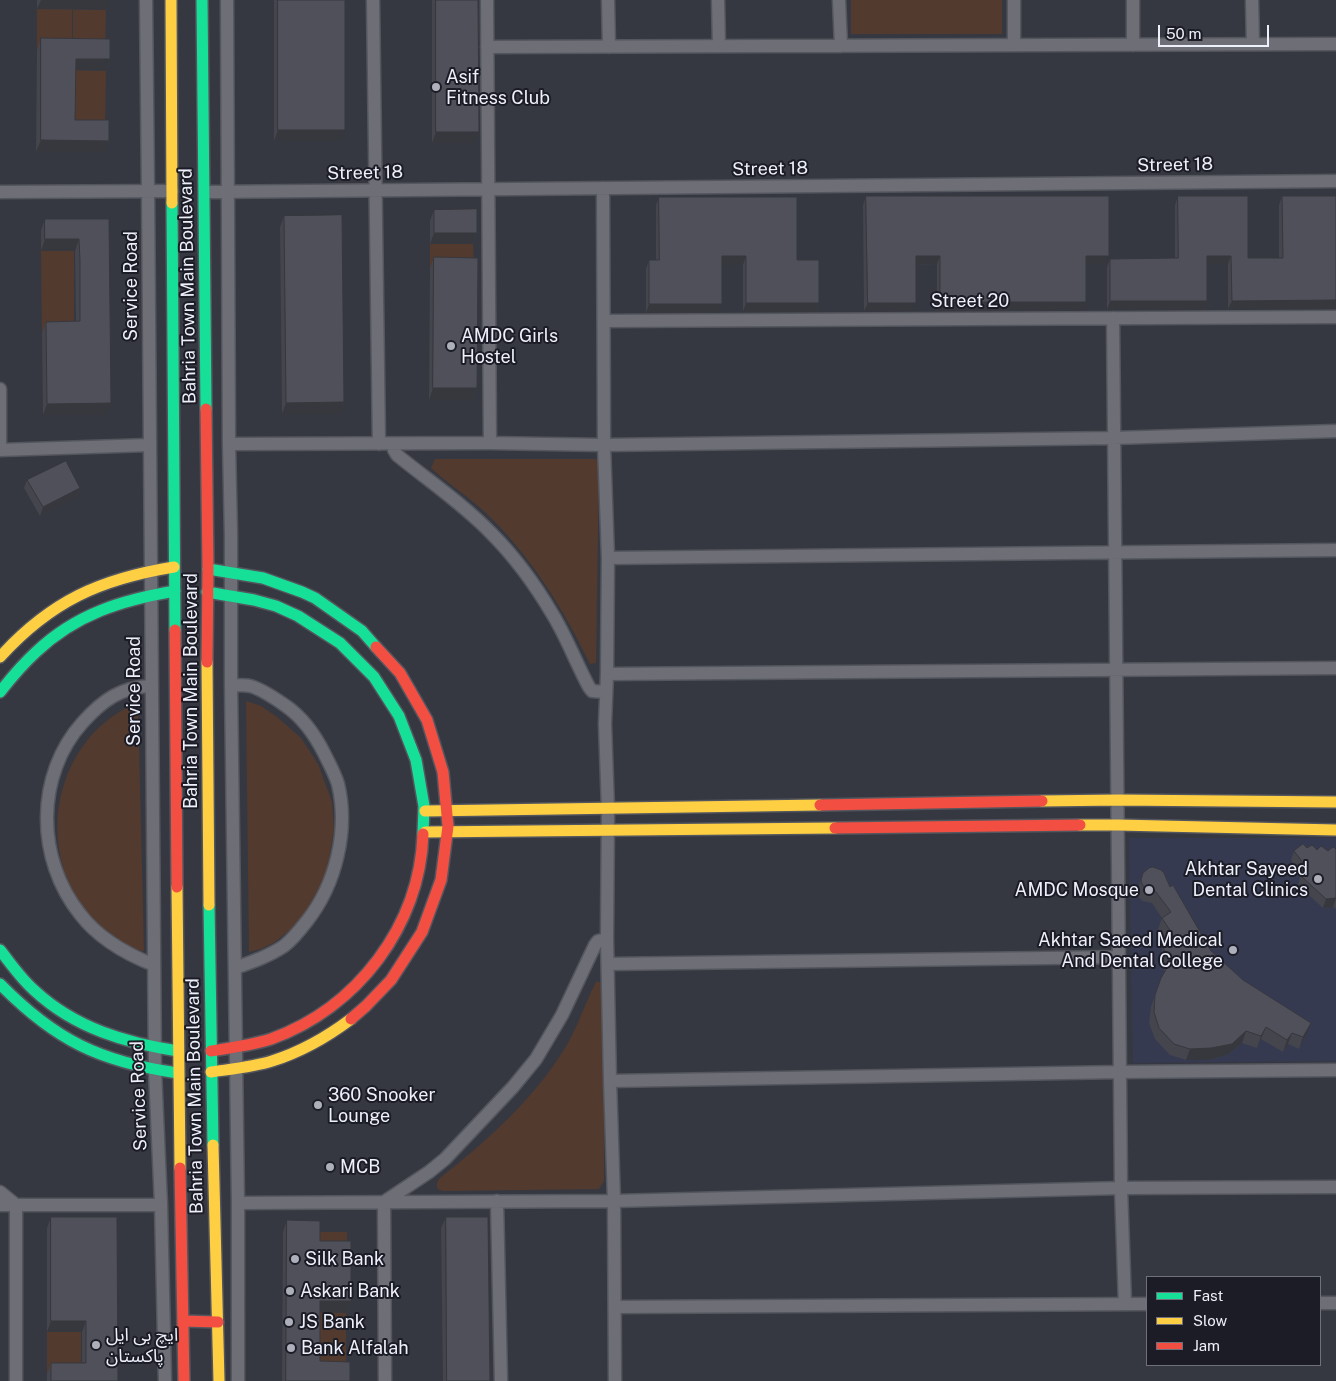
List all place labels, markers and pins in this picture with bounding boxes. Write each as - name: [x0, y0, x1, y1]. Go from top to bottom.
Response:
- place label: Asif Fitness Club: [446, 66, 550, 108]
- marker: Asif Fitness Club: [430, 81, 442, 93]
- place label: AMDC Girls Hostel: [461, 325, 558, 368]
- marker: AMDC Girls Hostel: [445, 340, 457, 352]
- place label: Akhtar Sayeed Dental Clinics: [1185, 858, 1308, 901]
- marker: Akhtar Sayeed Dental Clinics: [1312, 873, 1324, 885]
- place label: AMDC Mosque: [1015, 879, 1139, 901]
- marker: AMDC Mosque: [1143, 884, 1155, 896]
- place label: Akhtar Saeed Medical And Dental College: [1038, 929, 1223, 972]
- marker: Akhtar Saeed Medical And Dental College: [1227, 944, 1239, 956]
- place label: 360 Snooker Lounge: [328, 1084, 435, 1126]
- marker: 360 Snooker Lounge: [312, 1099, 324, 1111]
- place label: MCB: [340, 1156, 380, 1178]
- marker: MCB: [324, 1161, 336, 1173]
- place label: Silk Bank: [305, 1248, 384, 1270]
- marker: Silk Bank: [289, 1253, 301, 1265]
- place label: Askari Bank: [300, 1280, 400, 1302]
- marker: Askari Bank: [284, 1285, 296, 1297]
- place label: JS Bank: [299, 1311, 365, 1333]
- marker: JS Bank: [283, 1316, 295, 1328]
- place label: ایچ بی ایل پاکستان: [106, 1324, 178, 1366]
- place label: Bank Alfalah: [301, 1337, 409, 1359]
- marker: ایچ بی ایل پاکستان: [90, 1339, 102, 1351]
- marker: Bank Alfalah: [285, 1342, 297, 1354]

